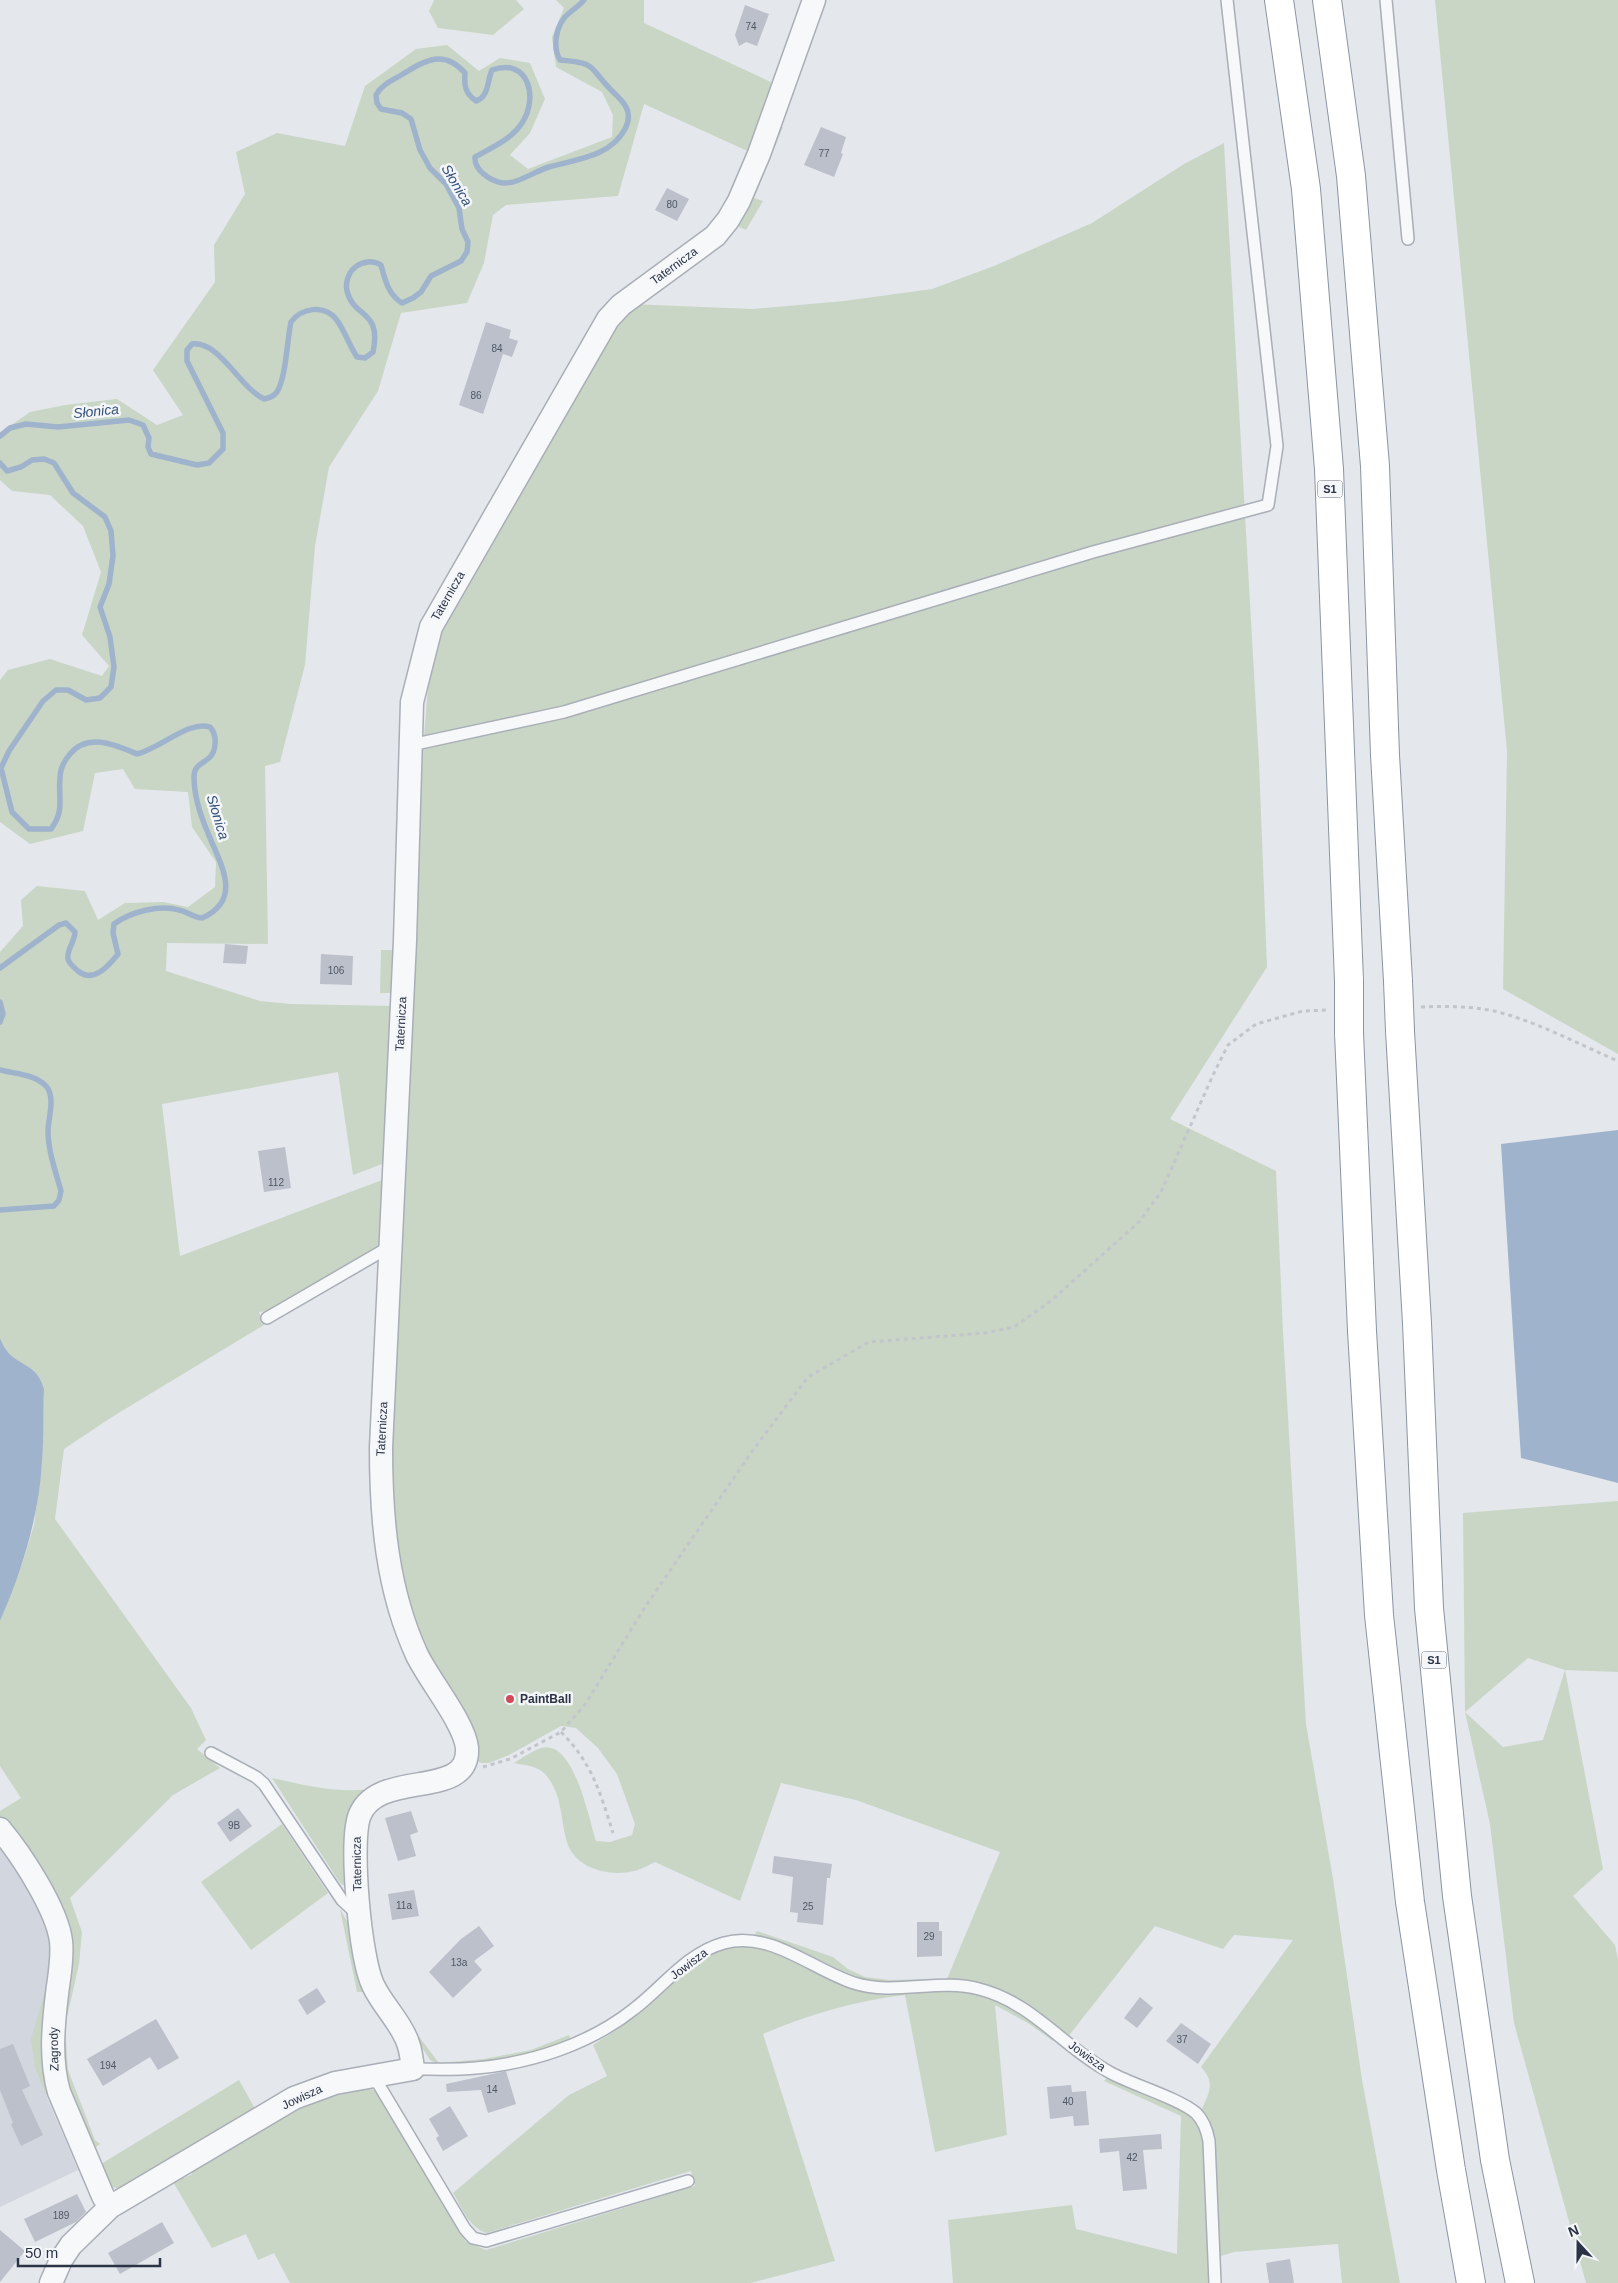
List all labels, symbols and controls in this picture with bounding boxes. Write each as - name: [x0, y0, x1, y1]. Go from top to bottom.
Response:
- house number: 74: [745, 21, 757, 32]
- house number: 77: [818, 148, 830, 159]
- water label: Słonica: [438, 161, 476, 209]
- house number: 80: [666, 199, 678, 210]
- street label: Taternicza: [648, 244, 700, 288]
- house number: 84: [491, 343, 503, 354]
- house number: 86: [470, 390, 482, 401]
- water label: Słonica: [72, 401, 120, 421]
- road number: S1: [1318, 480, 1342, 498]
- street label: Taternicza: [428, 569, 468, 623]
- water label: Słonica: [204, 793, 232, 841]
- house number: 106: [328, 965, 345, 976]
- street label: Taternicza: [393, 996, 409, 1052]
- house number: 112: [268, 1177, 284, 1188]
- street label: Taternicza: [374, 1401, 390, 1457]
- road number: S1: [1422, 1652, 1446, 1668]
- place label: PaintBall: [520, 1692, 571, 1706]
- marker: PaintBall: [504, 1693, 516, 1705]
- house number: 9B: [228, 1820, 240, 1831]
- street label: Taternicza: [350, 1836, 364, 1891]
- house number: 11a: [396, 1900, 412, 1911]
- house number: 25: [802, 1901, 814, 1912]
- house number: 29: [923, 1931, 935, 1942]
- street label: Jowisza: [668, 1945, 711, 1982]
- house number: 13a: [451, 1957, 468, 1968]
- street label: Zagrody: [47, 2027, 61, 2071]
- house number: 37: [1176, 2034, 1188, 2045]
- street label: Jowisza: [1066, 2038, 1109, 2074]
- house number: 194: [100, 2060, 117, 2071]
- street label: Jowisza: [280, 2082, 325, 2112]
- house number: 14: [486, 2084, 498, 2095]
- house number: 40: [1062, 2096, 1074, 2107]
- house number: 42: [1126, 2152, 1138, 2163]
- house number: 189: [53, 2210, 70, 2221]
- north arrow: [1553, 2218, 1603, 2268]
- text: N: [1566, 2222, 1581, 2240]
- scale bar: [18, 2236, 160, 2268]
- text: 50 m: [25, 2244, 58, 2261]

